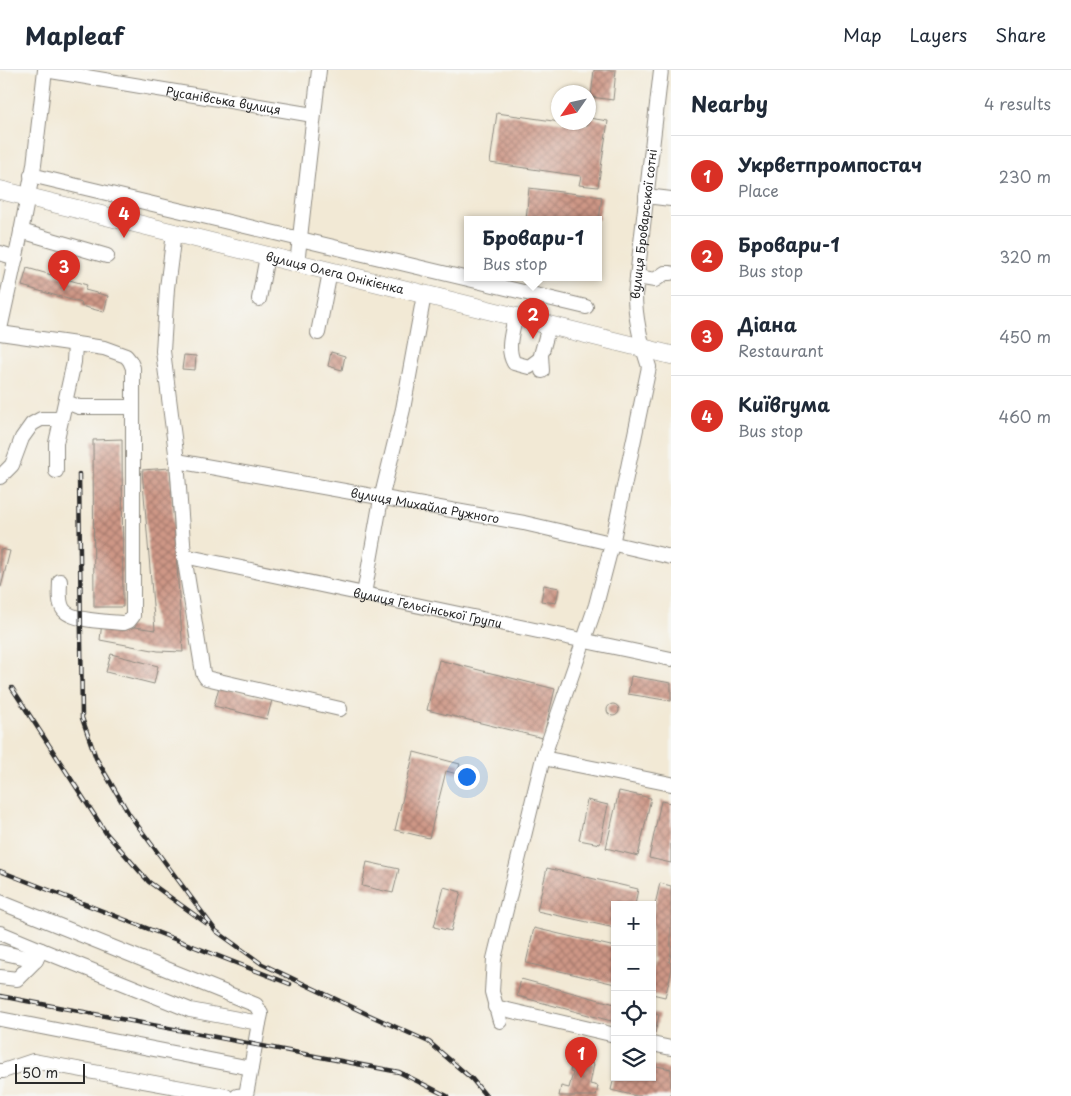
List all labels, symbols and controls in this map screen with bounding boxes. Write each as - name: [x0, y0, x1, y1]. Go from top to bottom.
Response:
- text: Mapleaf: [25, 17, 124, 53]
- text: Map: [843, 21, 882, 48]
- text: Layers: [910, 21, 967, 48]
- text: Share: [995, 21, 1046, 48]
- street label: Русанівська вулиця: [165, 81, 282, 118]
- north arrow: [551, 85, 596, 130]
- text: Nearby: [691, 87, 768, 119]
- text: 4 results: [984, 91, 1051, 115]
- street label: вулиця Броварської сотні: [626, 148, 661, 299]
- text: Укрветпромпостач: [738, 150, 922, 178]
- text: 1: [703, 164, 711, 188]
- text: 230 m: [999, 164, 1051, 188]
- text: Place: [738, 178, 779, 202]
- pin: 4: [108, 197, 140, 238]
- popup: [464, 216, 602, 281]
- text: Бровари-1: [482, 223, 584, 251]
- text: Бровари-1: [738, 230, 840, 258]
- text: 2: [701, 244, 713, 268]
- text: 320 m: [1000, 244, 1051, 268]
- street label: вулиця Олега Онікієнка: [264, 247, 407, 298]
- pin: 3: [48, 250, 80, 291]
- text: Bus stop: [482, 251, 547, 275]
- text: Bus stop: [738, 258, 803, 282]
- pin: 2: [517, 298, 549, 339]
- text: Діана: [738, 310, 797, 338]
- text: 3: [702, 324, 712, 348]
- text: 450 m: [999, 324, 1051, 348]
- text: Restaurant: [738, 338, 824, 362]
- text: Київгума: [738, 390, 830, 418]
- text: 4: [702, 404, 712, 428]
- text: 460 m: [999, 404, 1051, 428]
- text: Bus stop: [738, 418, 803, 442]
- street label: вулиця Михайла Ружного: [349, 483, 501, 527]
- street label: вулиця Гельсінської Групи: [352, 583, 504, 632]
- your location: [454, 764, 480, 790]
- map controls: [611, 901, 656, 1081]
- button: +: [611, 901, 656, 946]
- button: −: [611, 946, 656, 991]
- button: locate: [611, 991, 656, 1036]
- button: layers: [611, 1036, 656, 1081]
- pin: 1: [565, 1037, 597, 1078]
- scale bar: [15, 1061, 85, 1084]
- text: 50 m: [22, 1062, 58, 1083]

